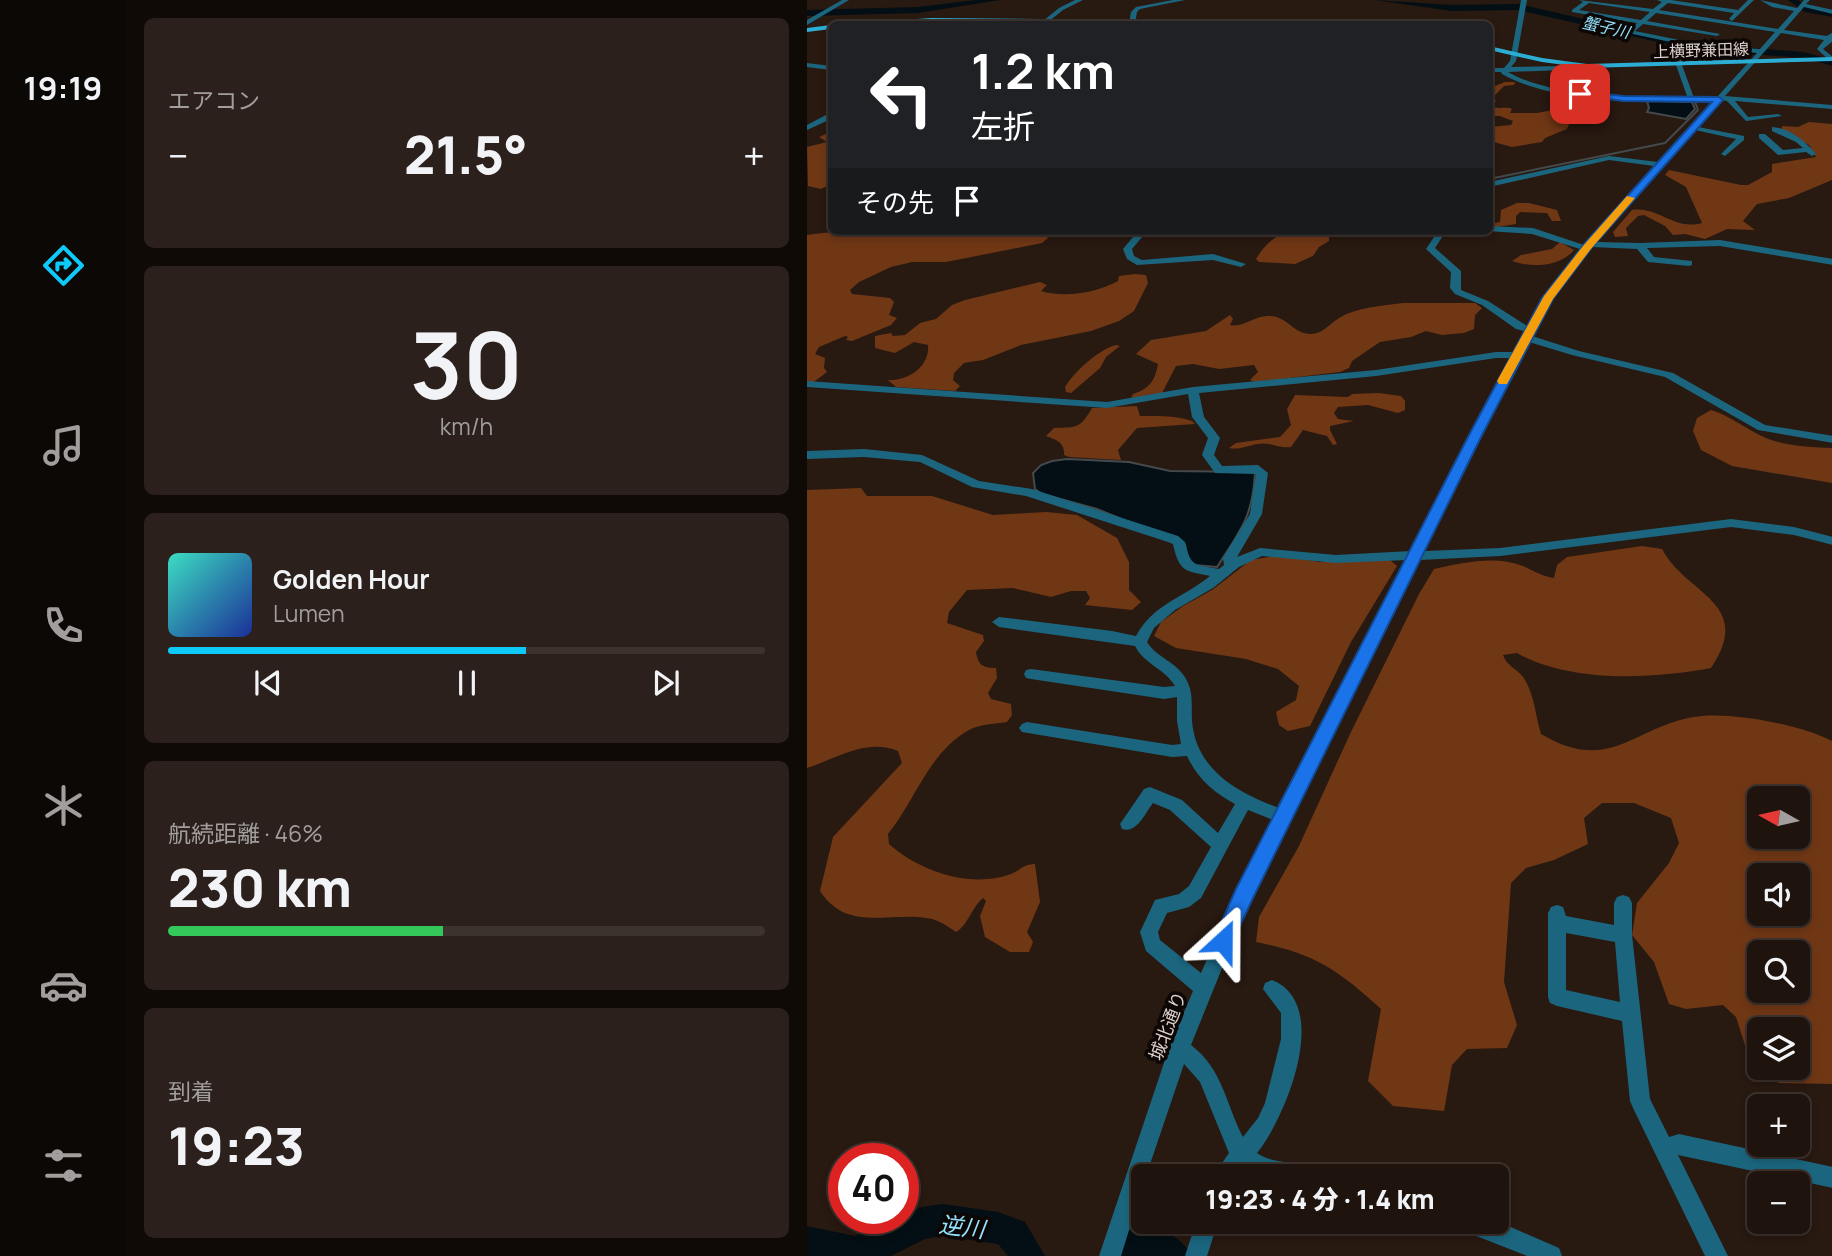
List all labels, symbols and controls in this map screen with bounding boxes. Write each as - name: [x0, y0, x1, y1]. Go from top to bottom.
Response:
- water label: 蟹子川: [1580, 11, 1634, 44]
- text: 1.2 km: [971, 37, 1115, 104]
- street label: 上横野兼田線: [1653, 37, 1749, 63]
- icon: left: [856, 49, 947, 140]
- pin: [1550, 64, 1610, 124]
- text: 19:19: [24, 66, 102, 110]
- icon: arrive: [1561, 75, 1599, 113]
- text: エアコン: [168, 84, 260, 116]
- text: 左折: [971, 104, 1035, 148]
- text: 21.5°: [404, 119, 528, 190]
- text: −: [168, 129, 189, 181]
- text: +: [743, 129, 765, 181]
- icon: arrive: [948, 182, 986, 220]
- text: その先: [856, 184, 934, 220]
- icon: directions: [39, 241, 88, 290]
- text: 30: [410, 302, 523, 426]
- text: km/h: [440, 410, 493, 442]
- icon: music: [39, 421, 88, 470]
- text: Golden Hour: [273, 561, 430, 597]
- text: Lumen: [273, 597, 345, 629]
- icon: phone: [39, 601, 88, 650]
- icon: previous: [249, 664, 287, 702]
- icon: pause: [448, 664, 486, 702]
- icon: next: [647, 664, 685, 702]
- icon: climate: [39, 781, 88, 830]
- north arrow: [1747, 786, 1810, 849]
- map controls: [1747, 786, 1810, 1234]
- text: 航続距離 · 46%: [168, 817, 323, 849]
- text: 230 km: [168, 852, 352, 923]
- button: sound: [1747, 863, 1810, 926]
- position arrow: [1186, 904, 1260, 978]
- button: search: [1747, 940, 1810, 1003]
- icon: car: [39, 961, 88, 1010]
- street label: 城北通り: [1143, 988, 1191, 1064]
- button: layers: [1747, 1017, 1810, 1080]
- text: 到着: [168, 1075, 214, 1107]
- button: +: [1747, 1094, 1810, 1157]
- text: 19:23: [168, 1110, 305, 1181]
- icon: filters: [39, 1141, 88, 1190]
- speed limit sign: 40: [828, 1143, 919, 1234]
- button: −: [1747, 1171, 1810, 1234]
- text: 19:23 · 4 分 · 1.4 km: [1205, 1181, 1435, 1217]
- water label: 逆川: [937, 1207, 990, 1245]

